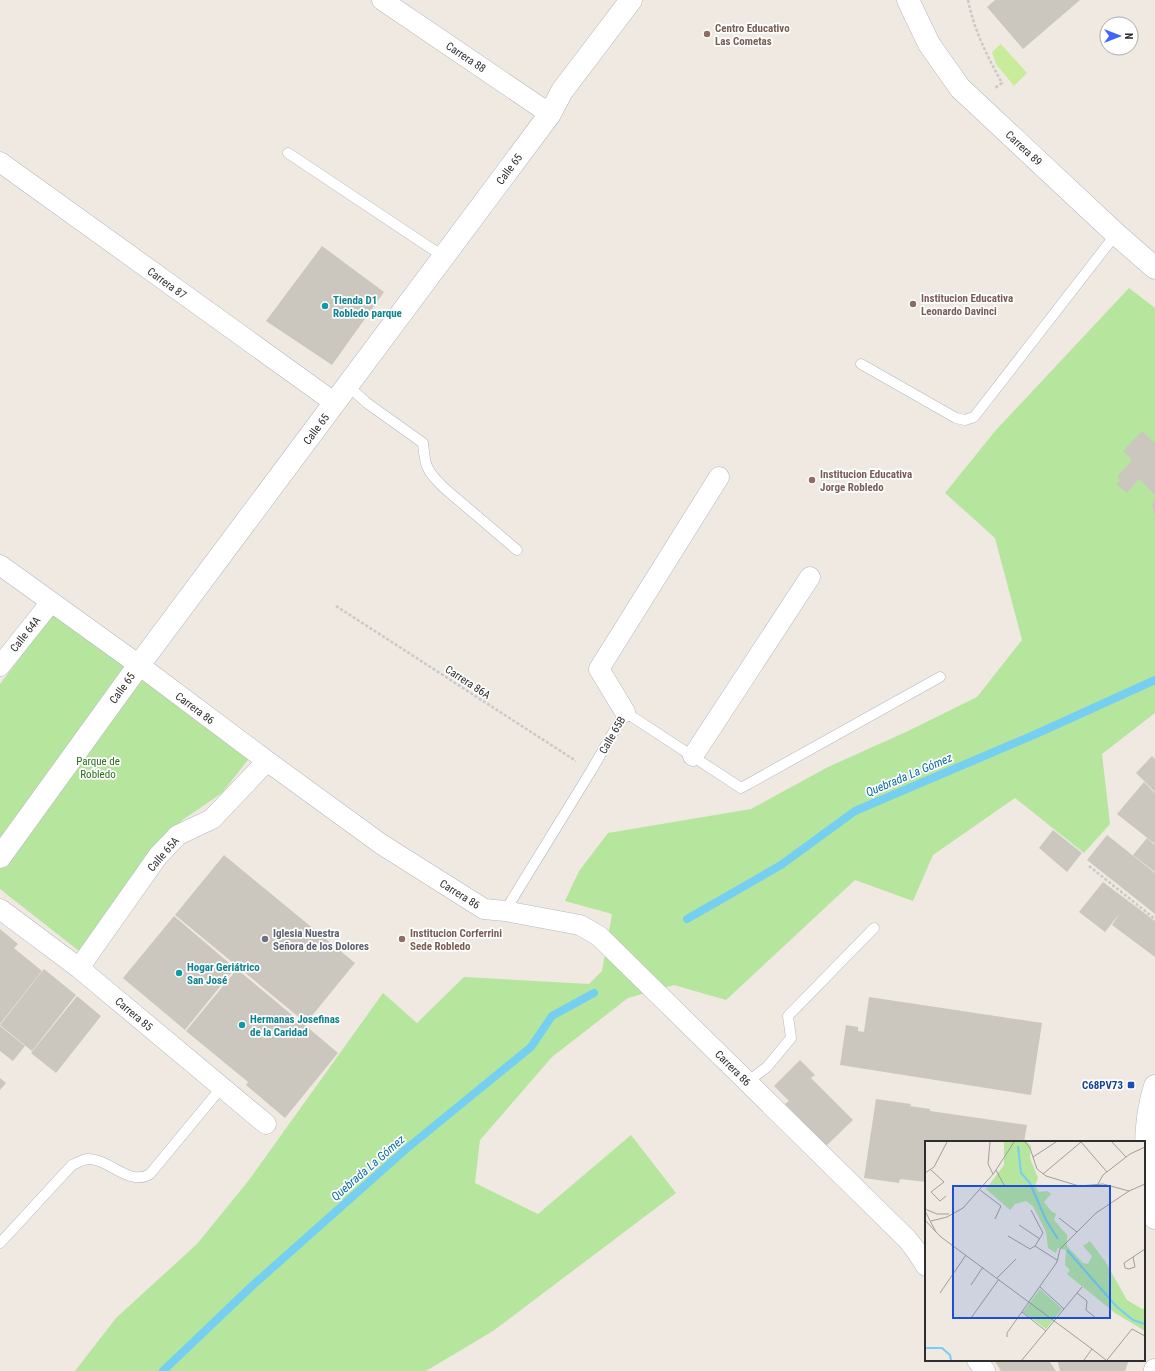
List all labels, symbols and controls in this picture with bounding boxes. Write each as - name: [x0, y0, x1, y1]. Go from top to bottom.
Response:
- north arrow: [1099, 16, 1139, 56]
- place label: Centro Educativo Las Cometas: [715, 22, 790, 48]
- marker: Centro Educativo Las Cometas: [702, 29, 712, 39]
- text: N: [1122, 33, 1135, 40]
- street label: Carrera 88: [443, 39, 488, 75]
- street label: Carrera 89: [1003, 128, 1045, 168]
- street label: Calle 65: [494, 151, 525, 187]
- street label: Carrera 87: [145, 265, 189, 302]
- place label: Institucion Educativa Leonardo Davinci: [921, 292, 1013, 318]
- place label: Tienda D1 Robledo parque: [333, 294, 402, 320]
- marker: Institucion Educativa Leonardo Davinci: [908, 299, 918, 309]
- marker: Tienda D1 Robledo parque: [320, 301, 330, 311]
- street label: Calle 65: [301, 411, 332, 447]
- place label: Institucion Educativa Jorge Robledo: [820, 468, 912, 494]
- marker: Institucion Educativa Jorge Robledo: [807, 475, 817, 485]
- street label: Calle 64A: [8, 613, 44, 655]
- street label: Carrera 86A: [443, 663, 493, 702]
- street label: Calle 65: [107, 670, 138, 706]
- street label: Carrera 86: [173, 690, 217, 727]
- street label: Calle 65B: [597, 714, 628, 756]
- water label: Quebrada La Gómez: [864, 750, 955, 800]
- park label: Parque de Robledo: [76, 755, 120, 781]
- street label: Calle 65A: [145, 834, 182, 874]
- street label: Carrera 86: [437, 877, 482, 912]
- place label: Iglesia Nuestra Señora de los Dolores: [273, 927, 369, 953]
- place label: Institucion Corferrini Sede Robledo: [410, 927, 502, 953]
- marker: Iglesia Nuestra Señora de los Dolores: [260, 934, 270, 944]
- marker: Institucion Corferrini Sede Robledo: [397, 934, 407, 944]
- place label: Hogar Geriátrico San José: [187, 961, 260, 987]
- marker: Hogar Geriátrico San José: [174, 968, 184, 978]
- street label: Carrera 85: [112, 995, 155, 1034]
- place label: Hermanas Josefinas de la Caridad: [250, 1013, 340, 1039]
- marker: Hermanas Josefinas de la Caridad: [237, 1020, 247, 1030]
- street label: Carrera 86: [712, 1048, 753, 1089]
- place label: C68PV73: [1082, 1079, 1123, 1092]
- marker: C68PV73: [1126, 1080, 1136, 1090]
- water label: Quebrada La Gómez: [328, 1132, 408, 1204]
- inset map: [925, 1141, 1145, 1361]

